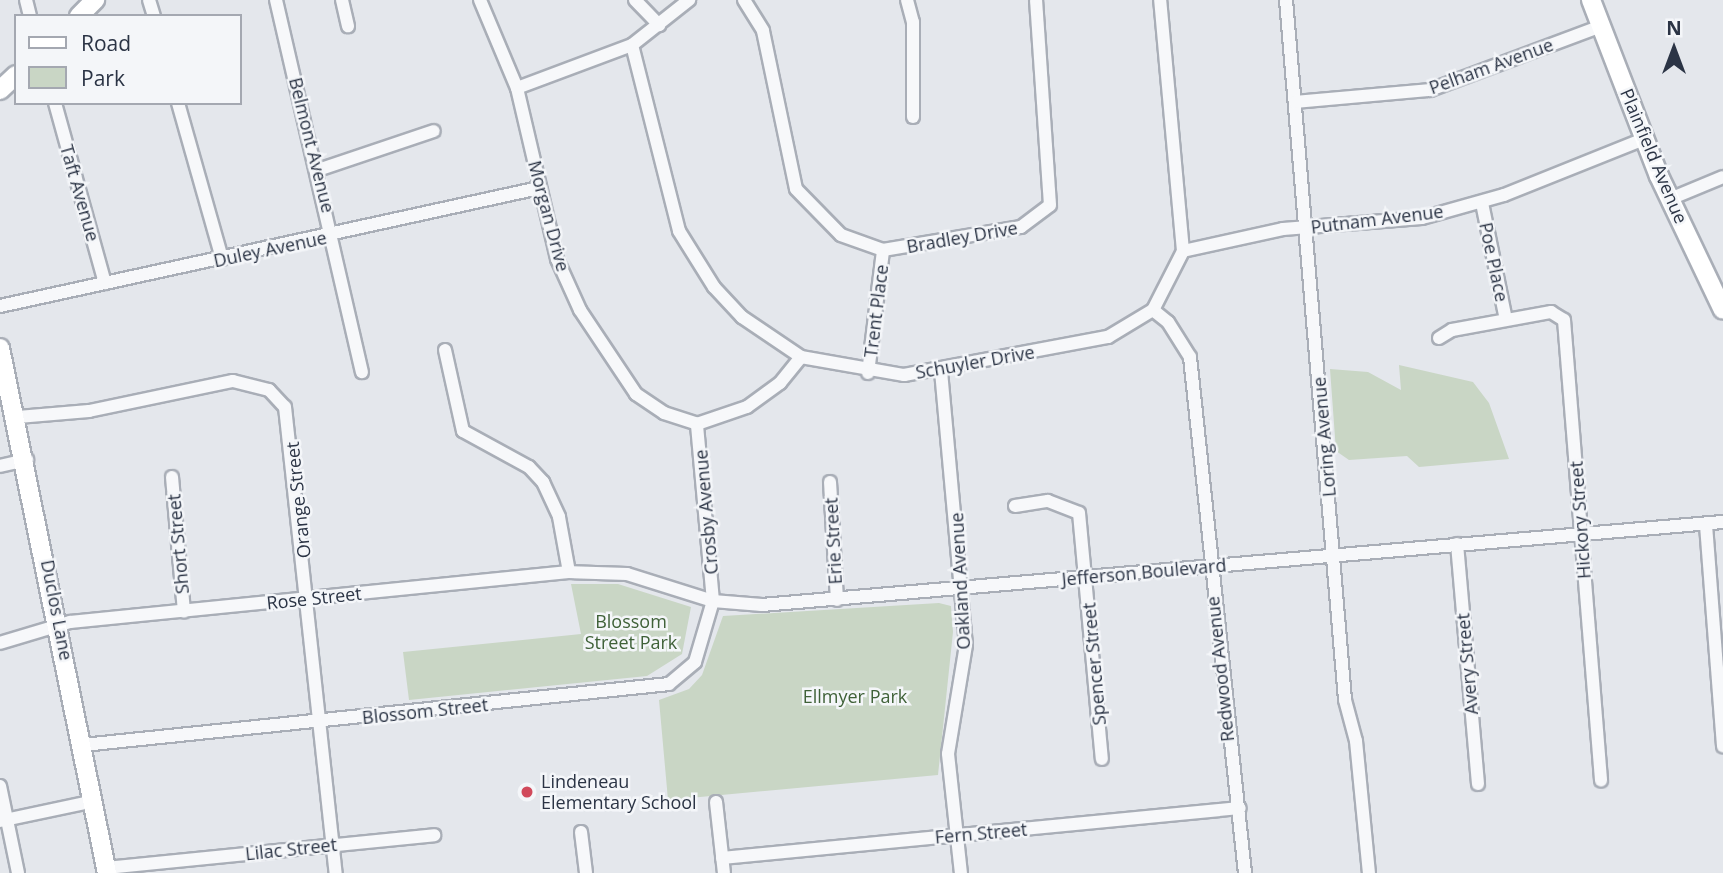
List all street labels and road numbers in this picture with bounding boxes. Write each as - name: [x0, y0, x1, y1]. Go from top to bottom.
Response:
- street label: Pelham Avenue: [1426, 34, 1556, 98]
- street label: Belmont Avenue: [285, 75, 339, 215]
- street label: Plainfield Avenue: [1616, 85, 1692, 227]
- street label: Taft Avenue: [56, 142, 104, 244]
- street label: Morgan Drive: [524, 158, 574, 274]
- street label: Putnam Avenue: [1310, 200, 1444, 238]
- street label: Bradley Drive: [905, 217, 1019, 257]
- street label: Poe Place: [1475, 220, 1513, 304]
- street label: Duley Avenue: [211, 226, 329, 272]
- street label: Trent Place: [860, 263, 892, 359]
- street label: Schuyler Drive: [914, 341, 1036, 383]
- street label: Loring Avenue: [1308, 376, 1340, 498]
- street label: Orange Street: [281, 441, 315, 559]
- street label: Crosby Avenue: [690, 449, 722, 575]
- street label: Hickory Street: [1565, 460, 1595, 580]
- street label: Short Street: [163, 493, 193, 595]
- street label: Erie Street: [820, 497, 846, 585]
- street label: Oakland Avenue: [946, 512, 974, 650]
- street label: Jefferson Boulevard: [1061, 554, 1227, 590]
- street label: Duclos Lane: [37, 558, 77, 662]
- street label: Rose Street: [265, 582, 363, 614]
- street label: Redwood Avenue: [1202, 595, 1238, 743]
- street label: Spencer Street: [1078, 602, 1110, 726]
- street label: Avery Street: [1452, 612, 1482, 716]
- street label: Blossom Street: [361, 694, 489, 728]
- street label: Fern Street: [934, 818, 1028, 848]
- street label: Lilac Street: [244, 833, 338, 865]

